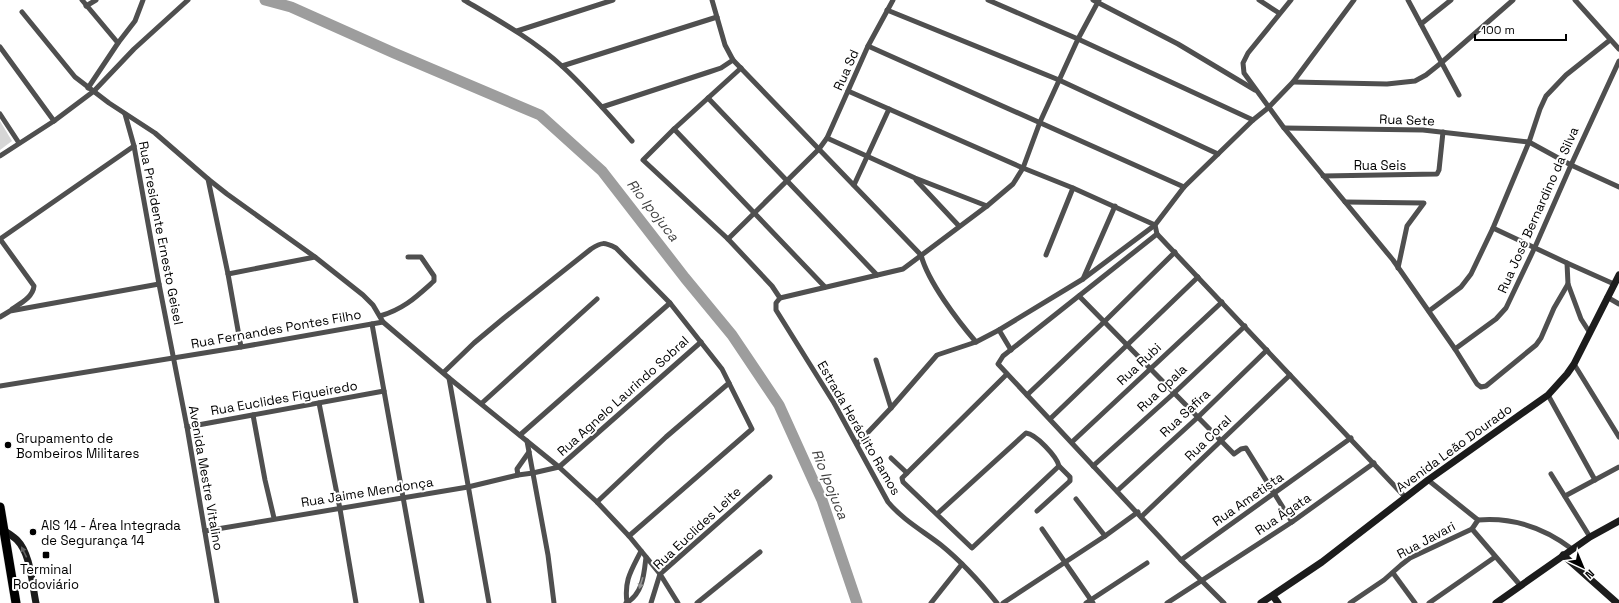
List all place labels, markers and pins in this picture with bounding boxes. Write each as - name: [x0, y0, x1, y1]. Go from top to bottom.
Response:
- place label: Grupamento de Bombeiros Militares: [16, 430, 140, 462]
- marker: Grupamento de Bombeiros Militares: [3, 440, 13, 450]
- place label: AIS 14 - Área Integrada de Segurança 14: [41, 517, 181, 549]
- marker: AIS 14 - Área Integrada de Segurança 14: [28, 527, 38, 537]
- marker: Terminal Rodoviário: [41, 550, 51, 560]
- place label: Terminal Rodoviário: [13, 561, 79, 593]

